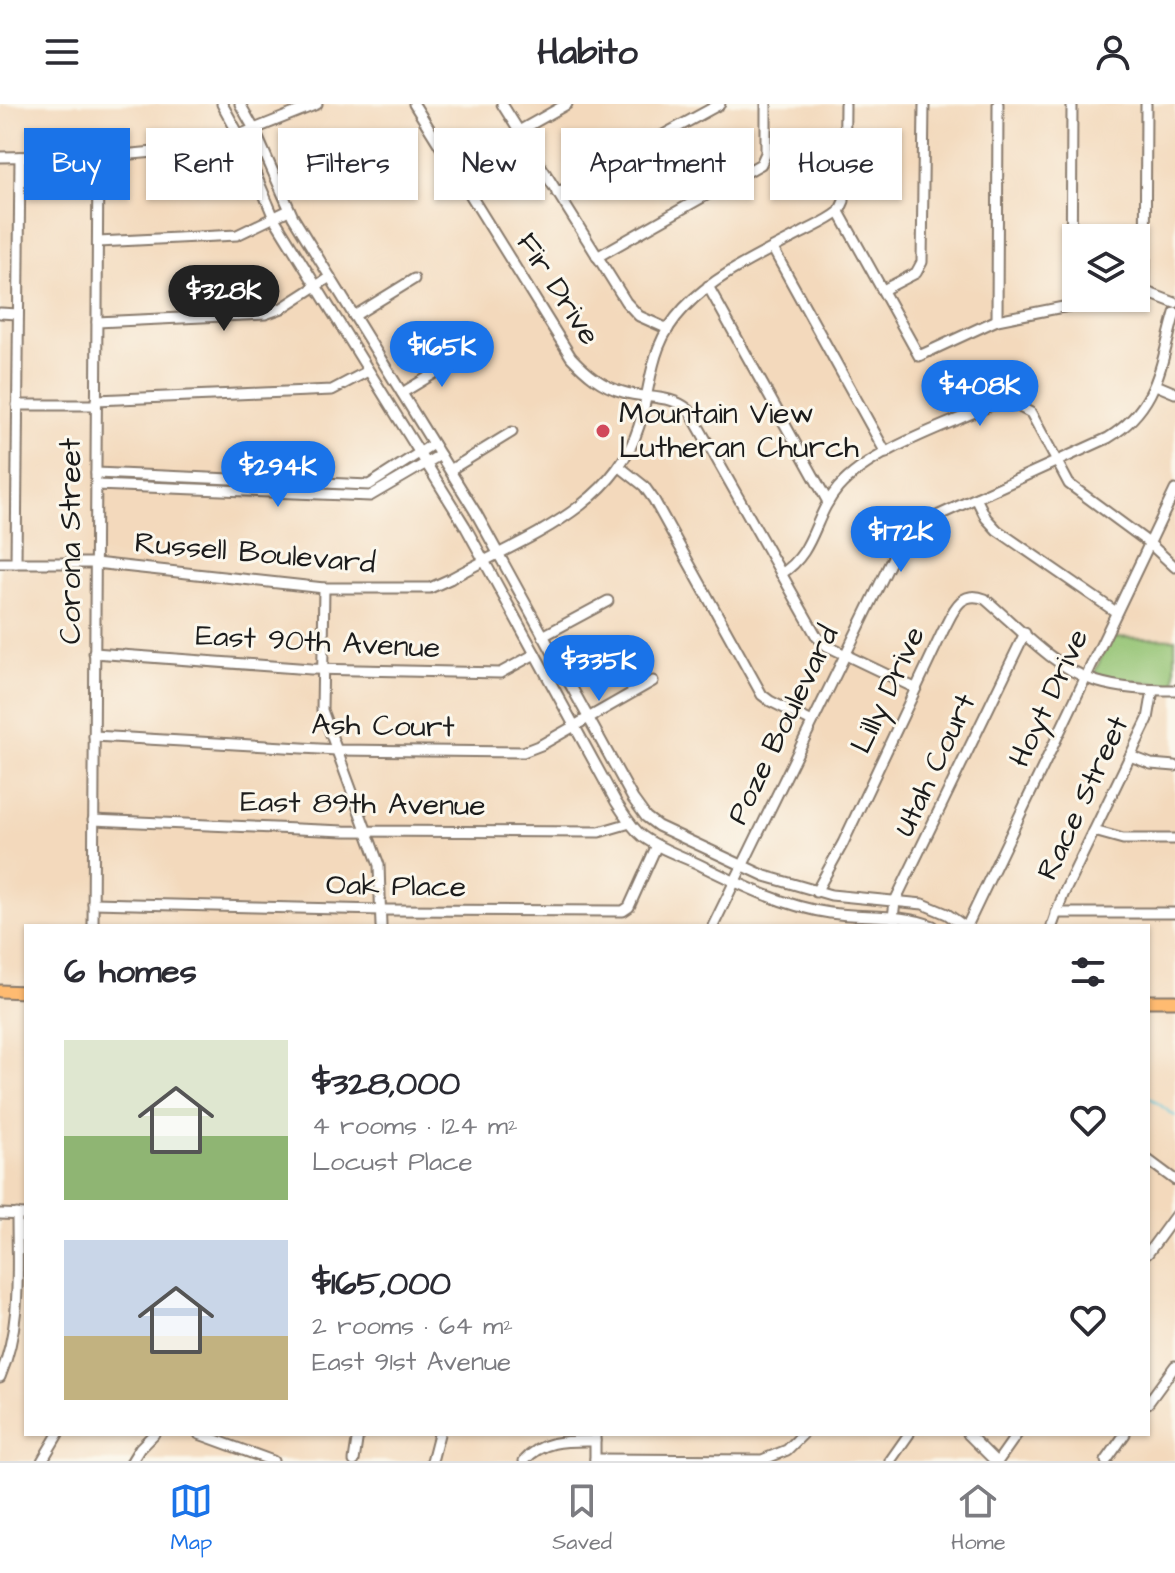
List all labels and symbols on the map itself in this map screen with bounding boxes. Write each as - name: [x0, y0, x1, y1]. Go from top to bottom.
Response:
- street label: Fir Drive: [506, 225, 610, 353]
- pin: $328K: [168, 265, 280, 333]
- pin: $165K: [386, 321, 498, 389]
- pin: $408K: [924, 360, 1036, 428]
- place label: Mountain View Lutheran Church: [619, 393, 859, 469]
- marker: Mountain View Lutheran Church: [594, 422, 612, 440]
- street label: Corona Street: [50, 438, 92, 644]
- pin: $294K: [222, 441, 334, 509]
- pin: $172K: [845, 506, 957, 574]
- street label: Russell Boulevard: [133, 522, 377, 584]
- street label: East 90th Avenue: [195, 615, 441, 669]
- street label: Poze Boulevard: [717, 619, 849, 831]
- street label: Lilly Drive: [840, 620, 937, 761]
- street label: Hoyt Drive: [999, 622, 1100, 774]
- pin: $335K: [543, 635, 655, 703]
- street label: Utah Court: [884, 687, 986, 843]
- street label: Ash Court: [311, 704, 455, 748]
- street label: Race Street: [1027, 709, 1139, 887]
- street label: East 89th Avenue: [240, 781, 486, 827]
- street label: Oak Place: [326, 864, 466, 908]

